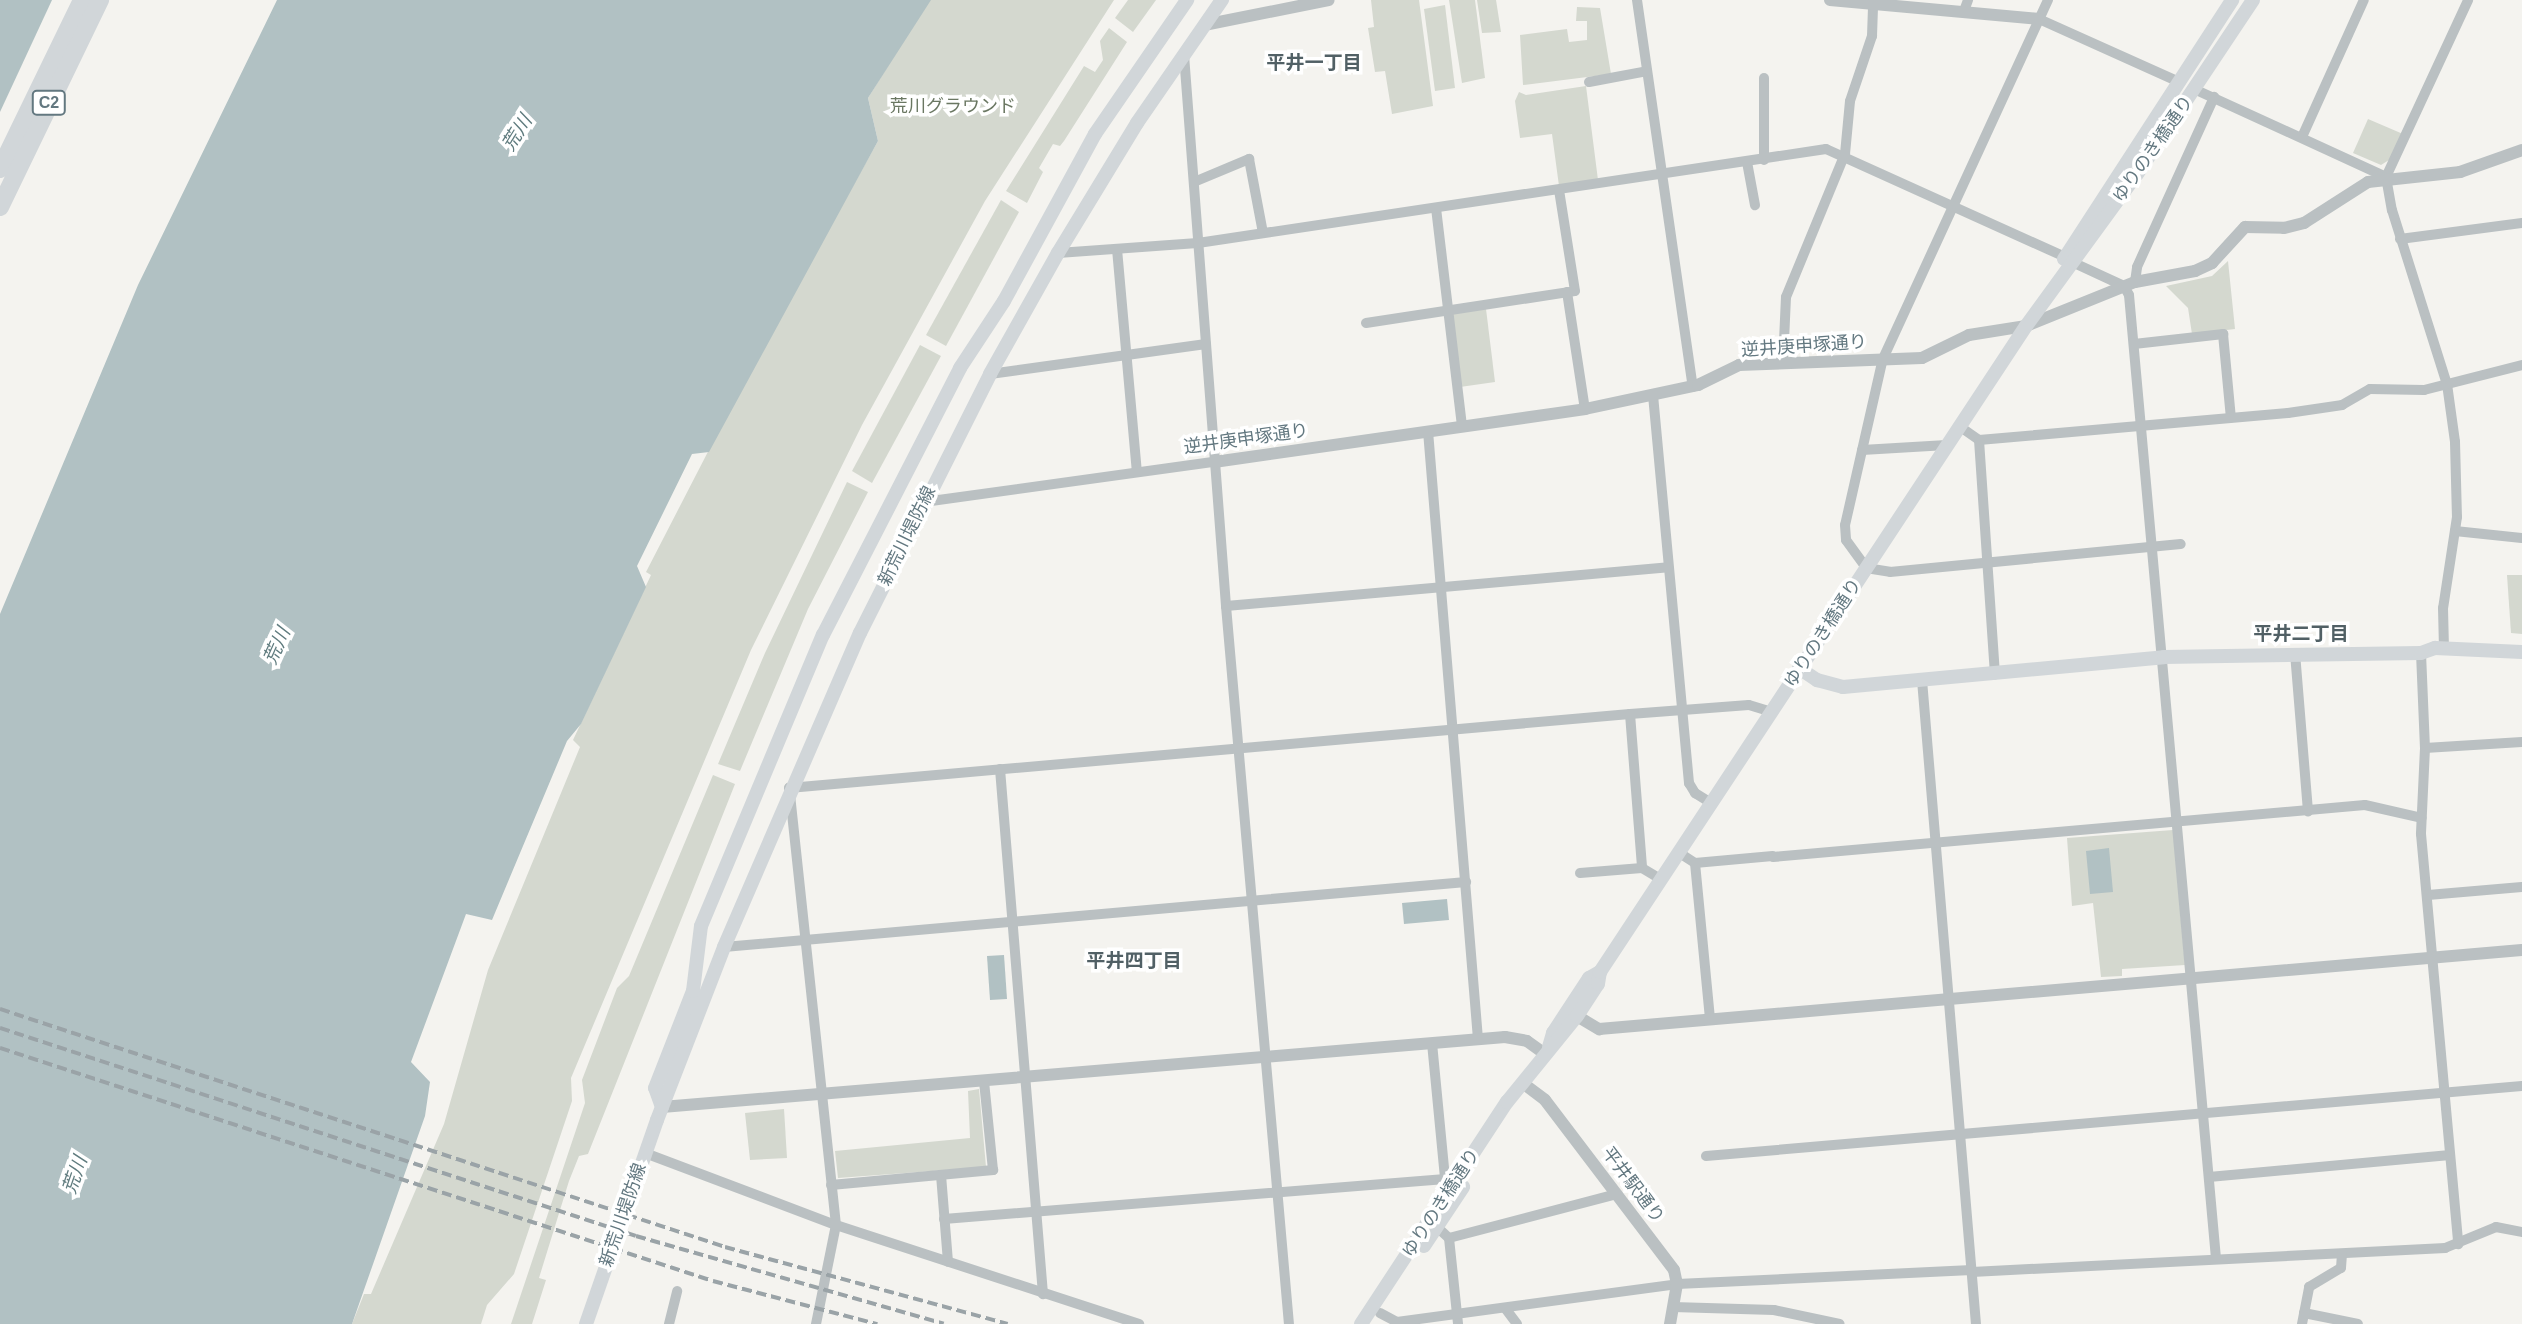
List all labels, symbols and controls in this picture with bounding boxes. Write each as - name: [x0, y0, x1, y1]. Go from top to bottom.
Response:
- district label: 平井一丁目: [1267, 52, 1361, 74]
- road number: C2: [32, 90, 66, 116]
- street label: ゆりのき橋通り: [2108, 91, 2198, 207]
- park label: 荒川グラウンド: [890, 95, 1016, 117]
- water label: 荒川: [497, 111, 537, 155]
- street label: 逆井庚申塚通り: [1740, 331, 1868, 361]
- street label: 逆井庚申塚通り: [1182, 420, 1310, 458]
- street label: 新荒川堤防線: [874, 483, 940, 589]
- street label: ゆりのき橋通り: [1780, 574, 1866, 692]
- district label: 平井二丁目: [2254, 623, 2348, 645]
- water label: 荒川: [259, 624, 295, 668]
- district label: 平井四丁目: [1087, 950, 1181, 972]
- street label: 平井駅通り: [1597, 1143, 1669, 1227]
- street label: ゆりのき橋通り: [1398, 1144, 1484, 1262]
- water label: 荒川: [58, 1153, 92, 1197]
- street label: 新荒川堤防線: [595, 1160, 651, 1270]

